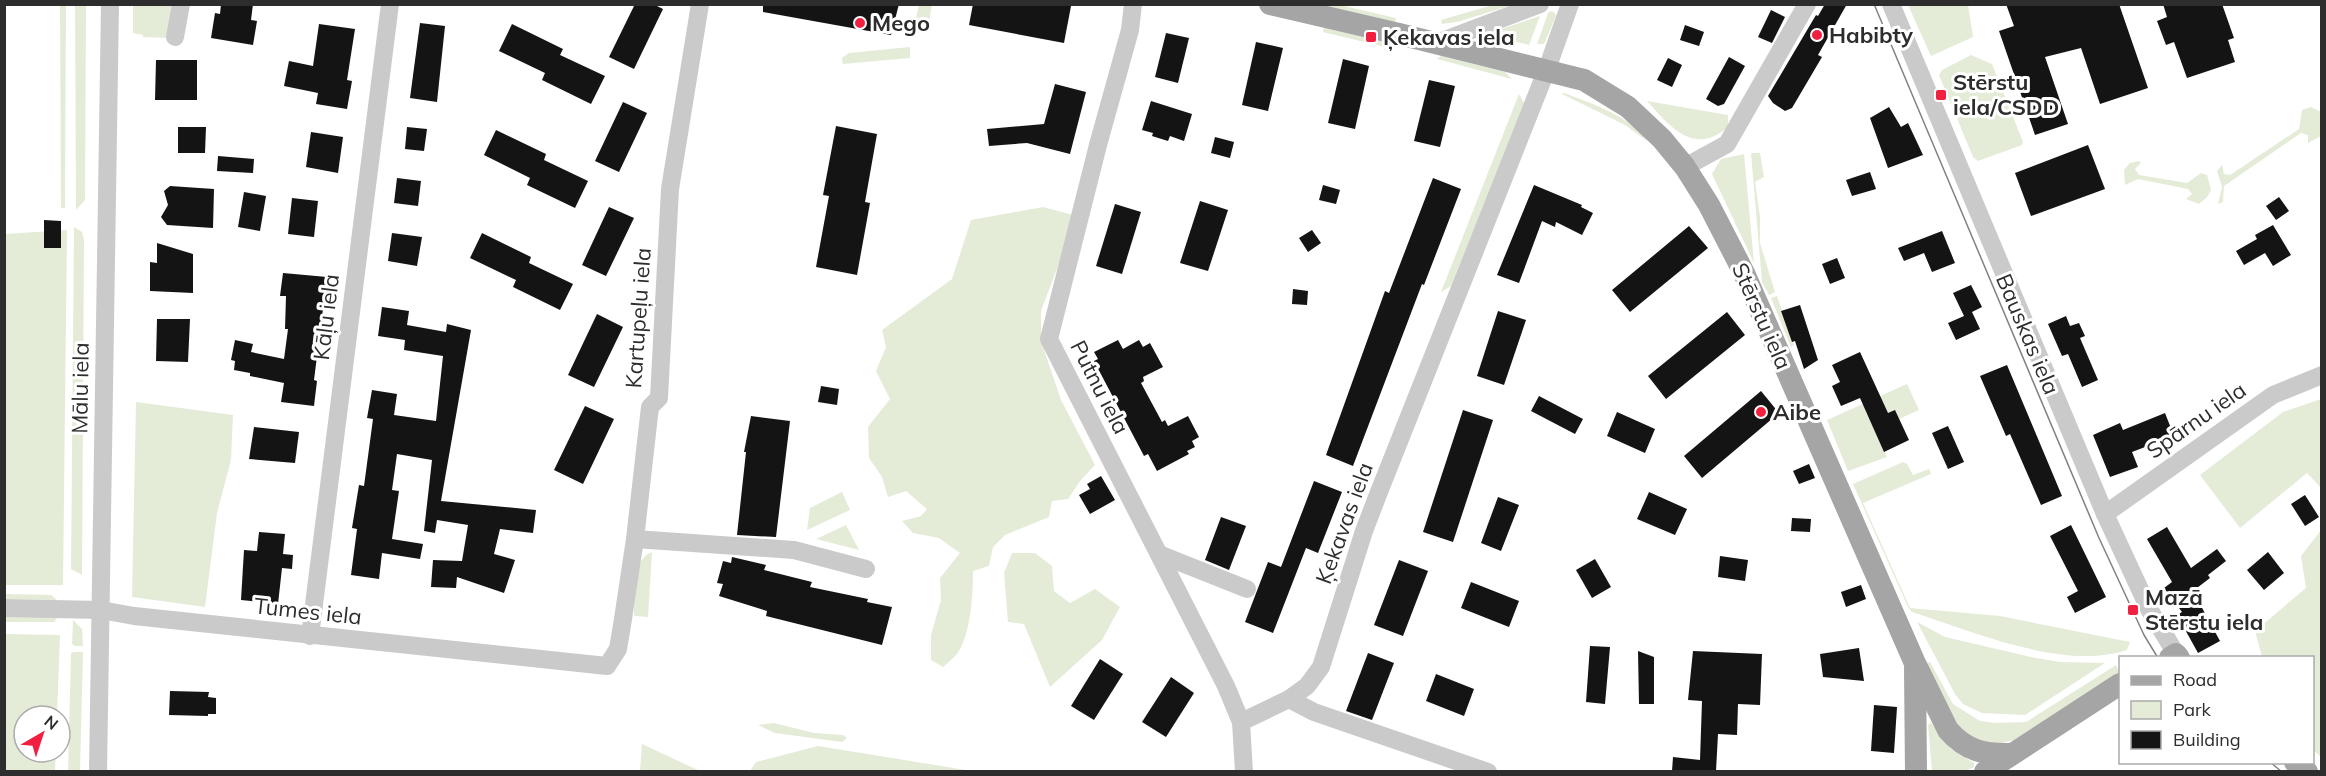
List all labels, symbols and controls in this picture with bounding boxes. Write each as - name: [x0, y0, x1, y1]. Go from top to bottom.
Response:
- place label: Mego: [872, 9, 930, 37]
- marker: Mego: [853, 16, 867, 30]
- place label: Habibty: [1829, 21, 1913, 49]
- place label: Ķekavas iela: [1383, 23, 1515, 52]
- marker: Habibty: [1810, 28, 1824, 42]
- marker: Ķekavas iela: [1364, 30, 1378, 44]
- place label: Stērstu iela/CSDD: [1953, 68, 2059, 121]
- marker: Stērstu iela/CSDD: [1934, 88, 1948, 102]
- street label: Kartupeļu iela: [619, 247, 658, 389]
- street label: Stērstu iela: [1726, 258, 1798, 374]
- street label: Bauskas iela: [1990, 269, 2066, 399]
- street label: Kāļu iela: [307, 272, 346, 362]
- street label: Putnu iela: [1064, 335, 1136, 439]
- street label: Mālu iela: [65, 342, 95, 434]
- street label: Spārnu iela: [2141, 376, 2251, 464]
- place label: Aibe: [1773, 398, 1821, 426]
- marker: Aibe: [1754, 405, 1768, 419]
- street label: Ķekavas iela: [1309, 459, 1380, 588]
- place label: Mazā Stērstu iela: [2145, 583, 2263, 636]
- street label: Tumes iela: [253, 591, 363, 631]
- marker: Mazā Stērstu iela: [2126, 603, 2140, 617]
- legend: [2119, 656, 2314, 764]
- text: Road: [2173, 668, 2217, 691]
- text: Park: [2173, 698, 2212, 721]
- north arrow: [12, 704, 72, 764]
- text: N: [40, 711, 62, 734]
- text: Building: [2173, 728, 2241, 751]

